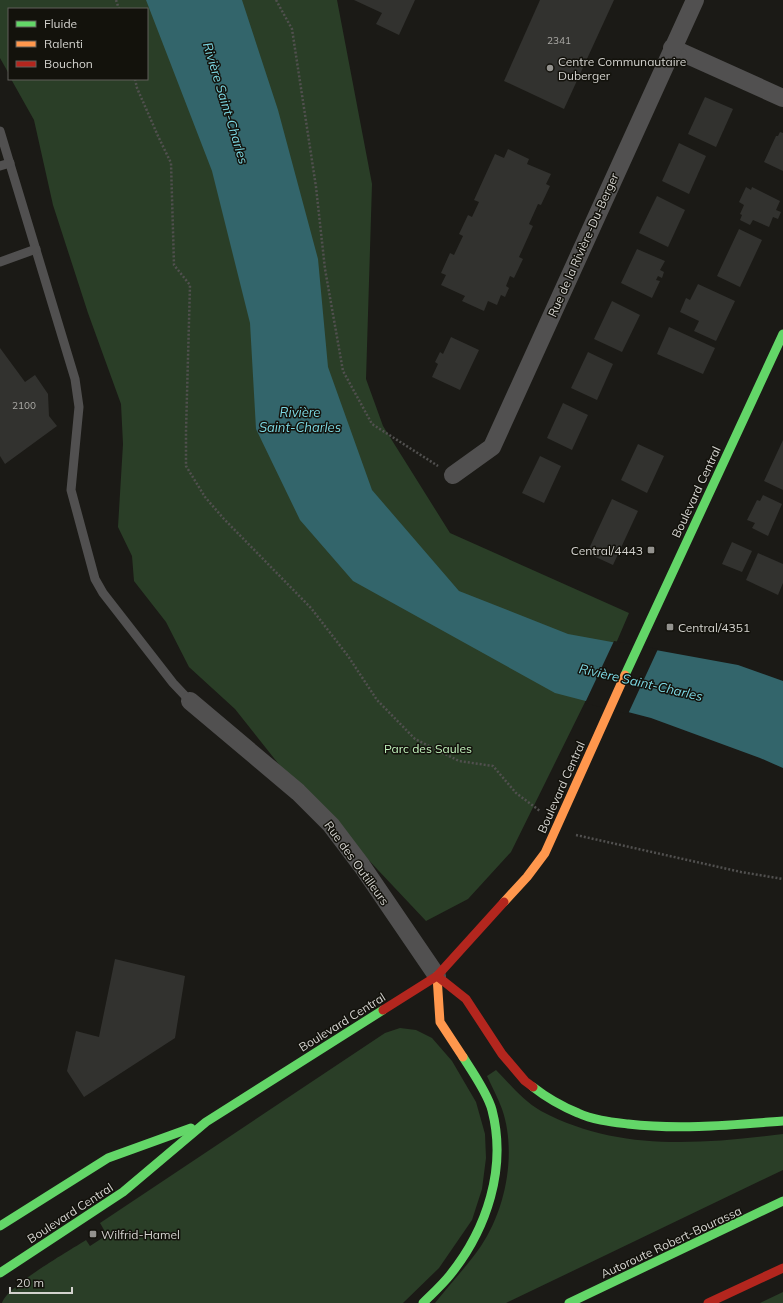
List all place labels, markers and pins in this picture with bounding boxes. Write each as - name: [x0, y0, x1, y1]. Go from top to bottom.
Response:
- place label: Centre Communautaire Duberger: [558, 54, 686, 83]
- marker: Centre Communautaire Duberger: [545, 63, 555, 73]
- place label: Central/4443: [571, 543, 643, 558]
- marker: Central/4443: [646, 545, 656, 555]
- place label: Central/4351: [678, 620, 750, 635]
- marker: Central/4351: [665, 622, 675, 632]
- place label: Wilfrid-Hamel: [101, 1227, 180, 1242]
- marker: Wilfrid-Hamel: [88, 1229, 98, 1239]

